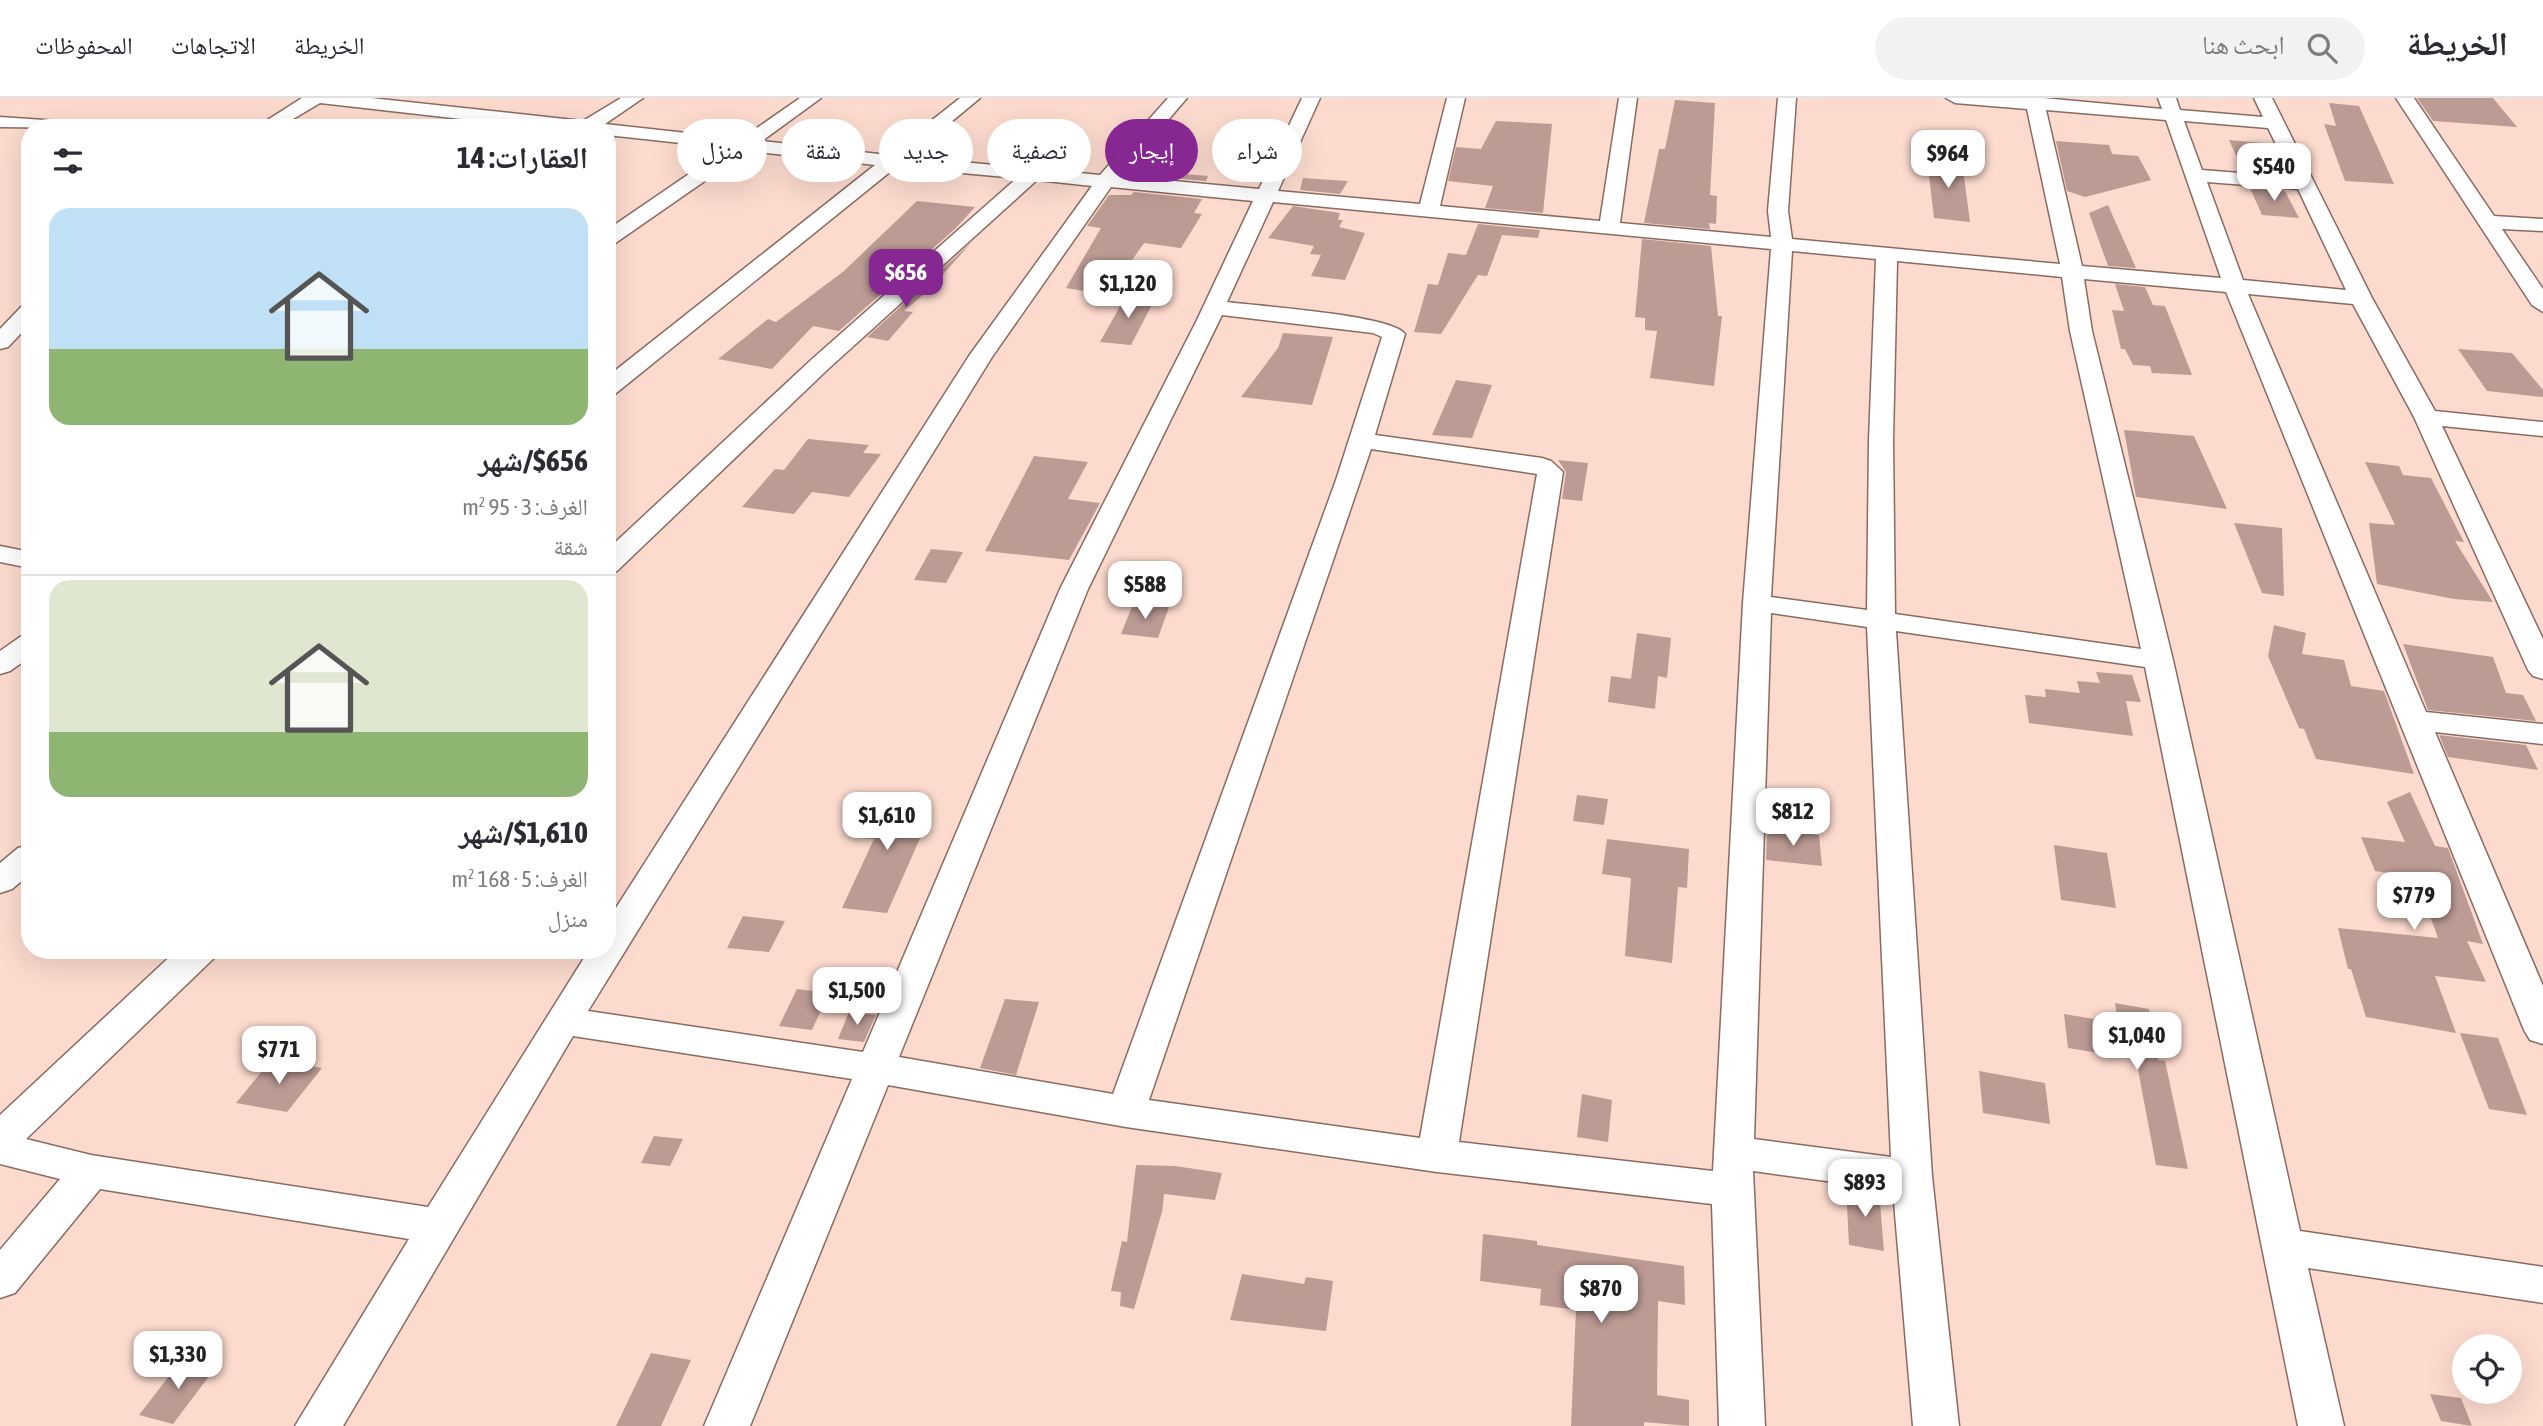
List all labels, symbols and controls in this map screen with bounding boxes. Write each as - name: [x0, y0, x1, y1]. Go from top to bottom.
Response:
- search box: [1875, 17, 2365, 80]
- text: الخريطة: [2407, 24, 2508, 62]
- icon: search: [2303, 29, 2341, 67]
- text: ابحث هنا: [2202, 30, 2285, 60]
- text: المحفوظات: [35, 32, 133, 59]
- text: الاتجاهات: [171, 32, 256, 59]
- text: الخريطة: [294, 32, 365, 59]
- chip: منزل: [677, 119, 767, 182]
- chip: شقة: [781, 119, 865, 182]
- chip: جديد: [879, 119, 973, 182]
- chip: تصفية: [987, 119, 1091, 182]
- chip: إيجار: [1105, 119, 1198, 182]
- chip: شراء: [1212, 119, 1302, 182]
- pin: $964: [1907, 130, 1989, 190]
- text: العقارات: 14: [457, 140, 588, 174]
- text: $964: [1927, 140, 1969, 166]
- icon: filters: [49, 142, 87, 180]
- pin: $540: [2233, 144, 2315, 203]
- text: $540: [2253, 153, 2295, 179]
- pin: $656: [865, 250, 947, 309]
- icon: home: [256, 253, 382, 379]
- text: $656: [885, 259, 927, 285]
- pin: $1,120: [1071, 260, 1185, 320]
- text: $1,120: [1100, 270, 1157, 296]
- text: $656/شهر: [478, 443, 588, 477]
- text: الغرف: 3 · 95 m²: [462, 494, 588, 520]
- text: شقة: [554, 534, 588, 560]
- pin: $588: [1104, 561, 1186, 621]
- text: $588: [1124, 571, 1166, 597]
- icon: home: [256, 625, 382, 751]
- pin: $812: [1752, 788, 1834, 848]
- pin: $1,610: [830, 792, 944, 852]
- text: $812: [1772, 798, 1814, 824]
- text: $1,610: [859, 802, 916, 828]
- text: $1,610/شهر: [459, 815, 588, 849]
- text: الغرف: 5 · 168 m²: [451, 866, 588, 892]
- pin: $779: [2373, 872, 2455, 932]
- text: $779: [2393, 882, 2435, 908]
- text: منزل: [548, 906, 588, 932]
- pin: $1,500: [800, 968, 914, 1027]
- text: $1,500: [829, 977, 886, 1003]
- pin: $1,040: [2080, 1012, 2194, 1072]
- text: $1,040: [2109, 1022, 2166, 1048]
- pin: $771: [238, 1026, 320, 1086]
- text: $771: [258, 1036, 300, 1062]
- pin: $893: [1824, 1160, 1906, 1219]
- text: $893: [1844, 1169, 1886, 1195]
- pin: $870: [1560, 1266, 1642, 1325]
- text: $870: [1580, 1275, 1622, 1301]
- pin: $1,330: [121, 1332, 235, 1391]
- map controls: [2452, 1334, 2522, 1404]
- button: locate: [2452, 1334, 2522, 1404]
- text: $1,330: [150, 1341, 207, 1367]

